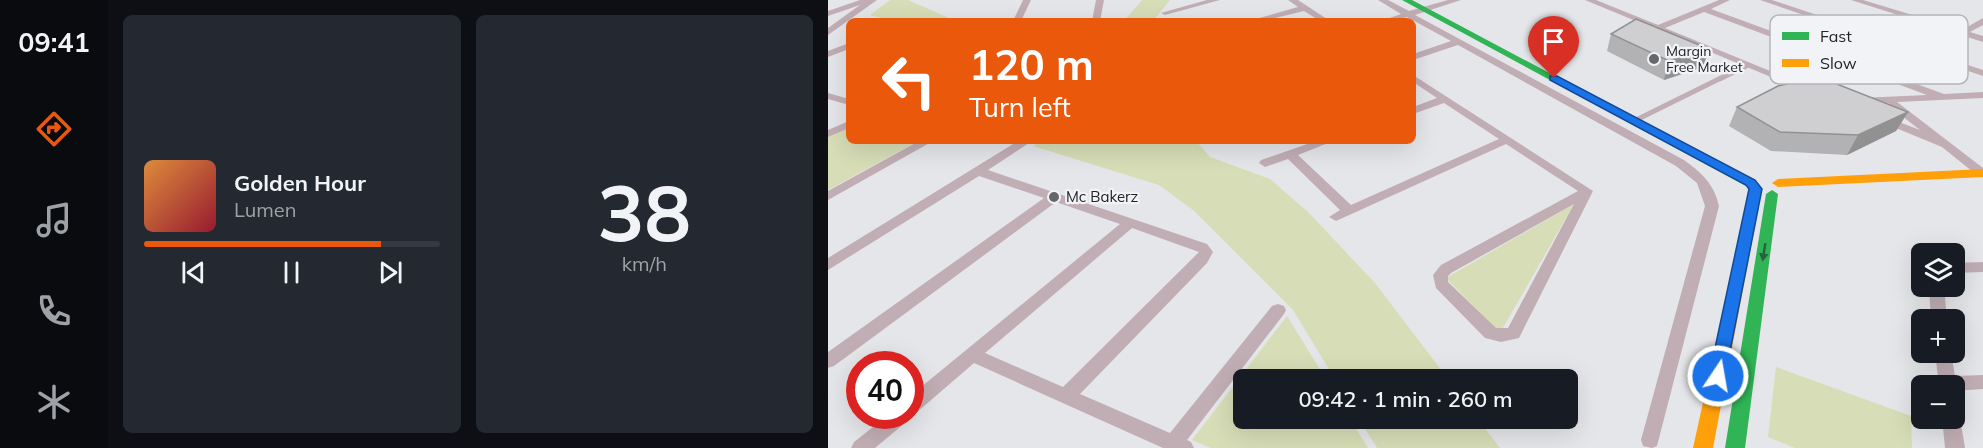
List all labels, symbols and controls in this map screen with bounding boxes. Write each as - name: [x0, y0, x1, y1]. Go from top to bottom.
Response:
- legend: [1770, 15, 1968, 84]
- pin: [1528, 16, 1579, 78]
- text: 09:41: [18, 25, 90, 59]
- icon: arrive: [1537, 25, 1570, 58]
- text: Fast: [1820, 26, 1852, 46]
- text: 120 m: [969, 38, 1094, 91]
- icon: left: [870, 42, 948, 120]
- place label: Margin Free Market: [1666, 42, 1743, 76]
- marker: Margin Free Market: [1647, 52, 1661, 66]
- text: Slow: [1820, 53, 1857, 73]
- text: Turn left: [969, 90, 1071, 124]
- icon: directions: [33, 108, 75, 150]
- text: 38: [597, 163, 691, 261]
- text: Golden Hour: [234, 169, 366, 197]
- place label: Mc Bakerz: [1066, 187, 1139, 206]
- marker: Mc Bakerz: [1047, 190, 1061, 204]
- text: Lumen: [234, 197, 296, 222]
- icon: music: [33, 199, 75, 241]
- one-way arrow: [1760, 242, 1769, 261]
- map controls: [1911, 243, 1965, 429]
- button: layers: [1911, 243, 1965, 297]
- text: km/h: [622, 251, 667, 276]
- icon: previous: [177, 256, 210, 289]
- icon: pause: [275, 256, 308, 289]
- icon: next: [374, 256, 407, 289]
- icon: phone: [33, 290, 75, 332]
- button: +: [1911, 309, 1965, 363]
- position arrow: [1686, 344, 1750, 408]
- speed limit sign: 40: [846, 351, 924, 429]
- button: −: [1911, 375, 1965, 429]
- icon: climate: [33, 381, 75, 423]
- text: 09:42 · 1 min · 260 m: [1298, 385, 1513, 413]

